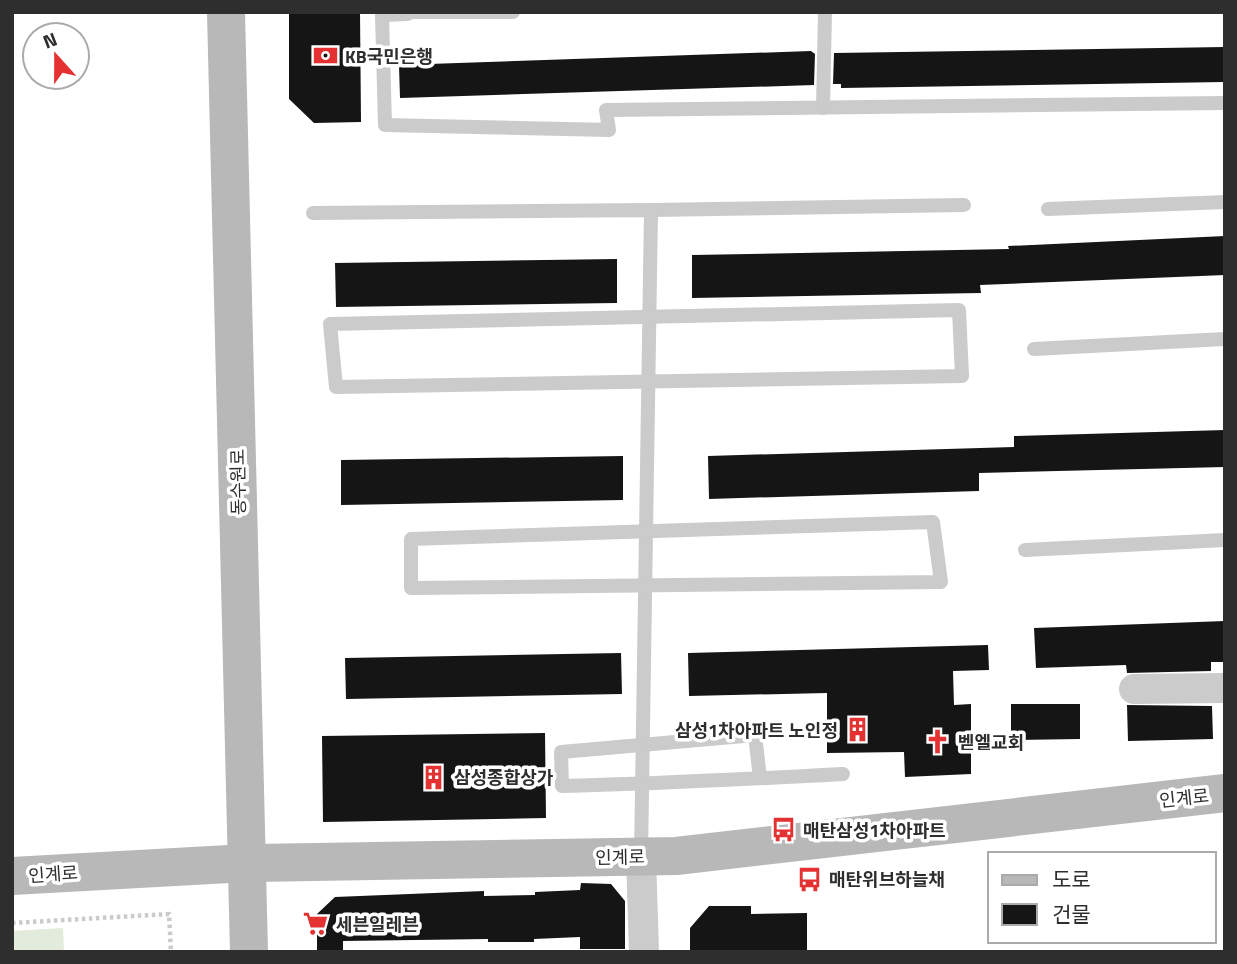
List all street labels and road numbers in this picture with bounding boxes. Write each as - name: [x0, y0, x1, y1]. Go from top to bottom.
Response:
- street label: 동수원로: [224, 449, 252, 515]
- street label: 인계로: [1158, 782, 1210, 814]
- street label: 인계로: [595, 843, 645, 871]
- street label: 인계로: [27, 859, 79, 889]

